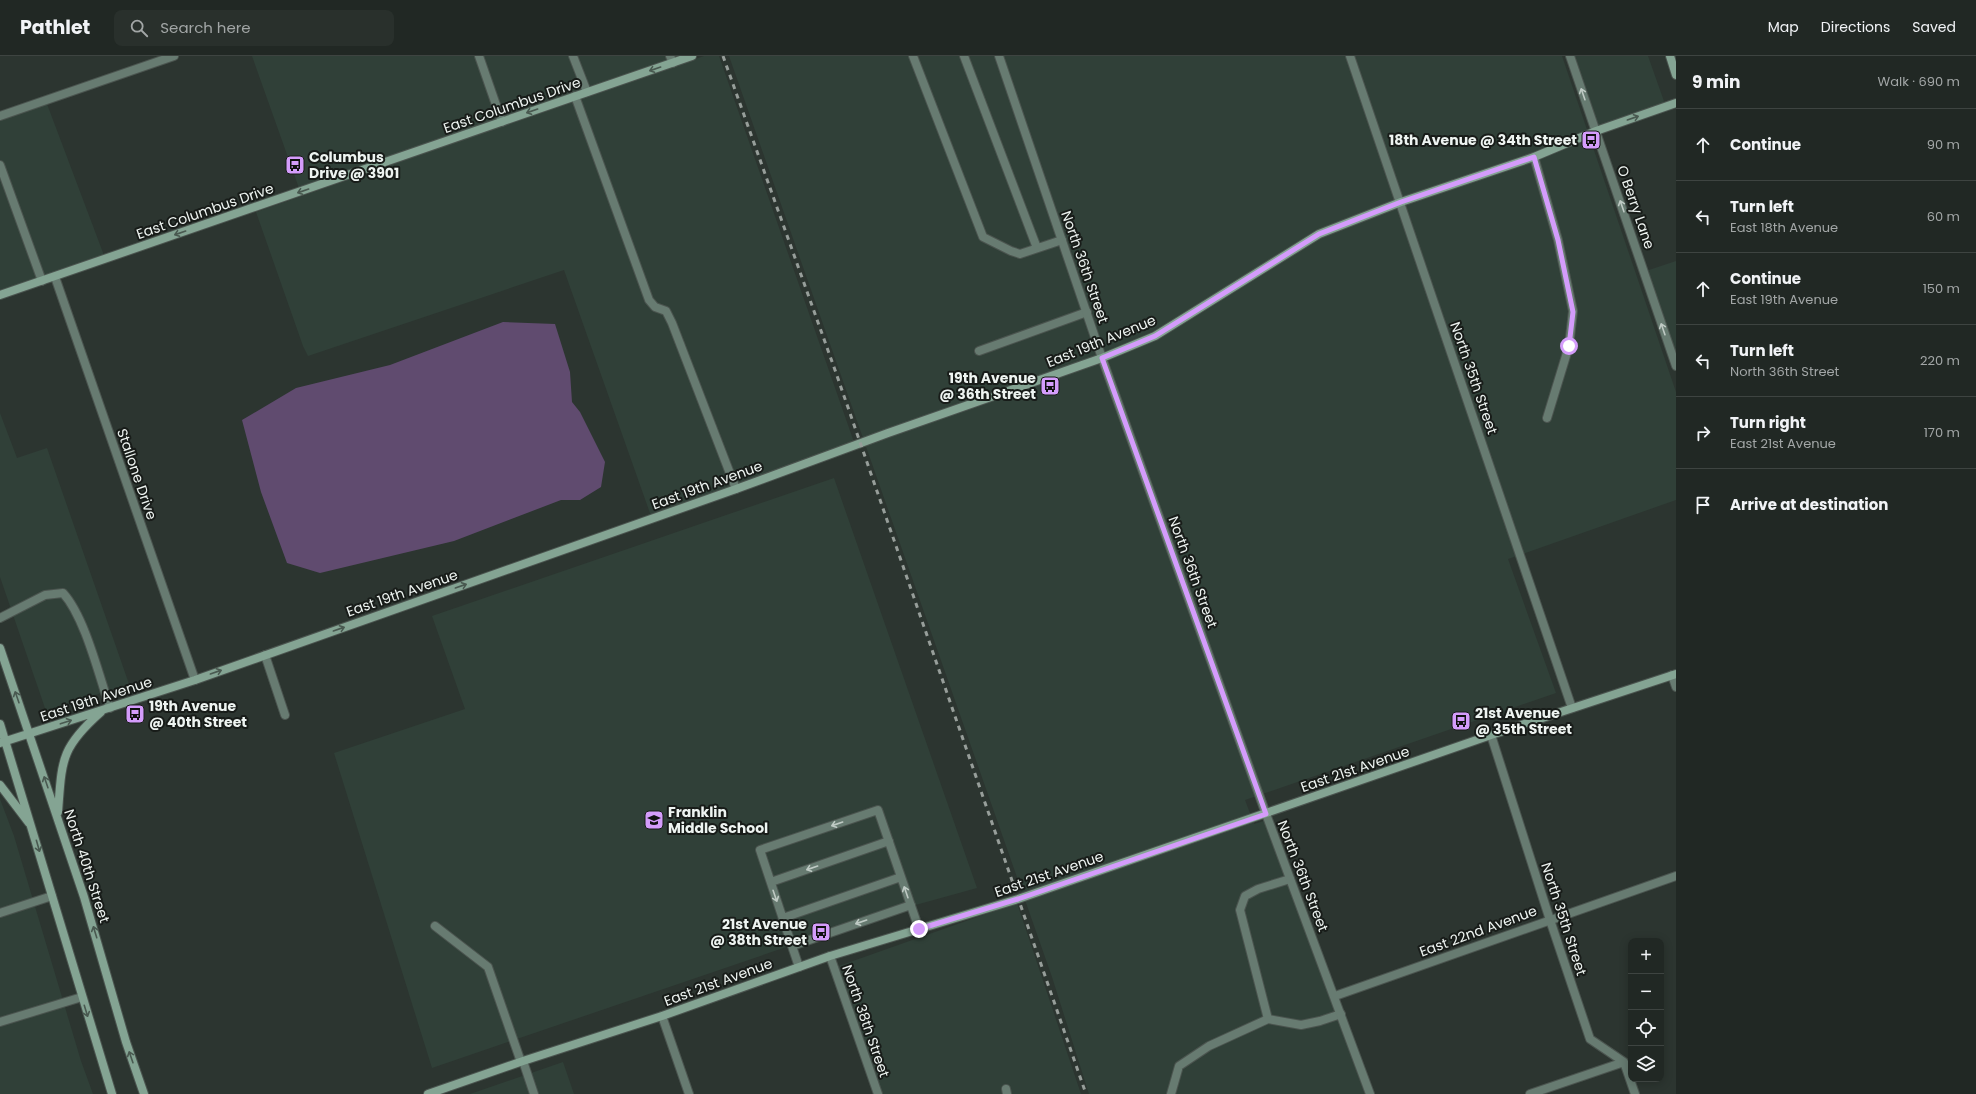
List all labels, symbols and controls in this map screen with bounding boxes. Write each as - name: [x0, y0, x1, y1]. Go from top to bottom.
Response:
- search box: [114, 10, 394, 46]
- text: Pathlet: [20, 14, 90, 41]
- icon: search: [128, 17, 150, 39]
- text: Search here: [160, 17, 251, 38]
- text: Map: [1768, 17, 1799, 37]
- text: Directions: [1821, 17, 1890, 37]
- text: Saved: [1912, 17, 1956, 37]
- one-way arrow: [649, 65, 661, 73]
- text: 9 min: [1692, 70, 1741, 94]
- street label: East Columbus Drive: [441, 72, 584, 138]
- text: Walk · 690 m: [1877, 72, 1960, 91]
- one-way arrow: [1579, 88, 1586, 101]
- one-way arrow: [526, 108, 538, 116]
- one-way arrow: [1626, 114, 1639, 121]
- bus stop icon: 18th Avenue @ 34th Street: [1580, 129, 1602, 151]
- place label: 18th Avenue @ 34th Street: [1389, 130, 1577, 150]
- icon: ahead: [1692, 134, 1714, 156]
- text: Continue: [1730, 134, 1801, 155]
- text: 90 m: [1927, 135, 1960, 154]
- place label: Columbus Drive @ 3901: [309, 147, 399, 183]
- bus stop icon: Columbus Drive @ 3901: [284, 154, 306, 176]
- street label: O Berry Lane: [1612, 163, 1660, 252]
- street label: East Columbus Drive: [134, 178, 277, 244]
- one-way arrow: [298, 187, 310, 195]
- text: Turn left: [1730, 196, 1794, 217]
- one-way arrow: [1617, 200, 1625, 212]
- icon: left: [1692, 206, 1714, 228]
- text: 60 m: [1927, 207, 1960, 226]
- street label: North 36th Street: [1056, 208, 1114, 326]
- text: East 18th Avenue: [1730, 218, 1838, 237]
- one-way arrow: [174, 230, 187, 237]
- text: Continue: [1730, 268, 1801, 289]
- icon: ahead: [1692, 278, 1714, 300]
- text: 150 m: [1923, 279, 1960, 298]
- text: East 19th Avenue: [1730, 290, 1838, 309]
- street label: East 19th Avenue: [1043, 310, 1159, 372]
- street label: North 35th Street: [1445, 319, 1503, 437]
- one-way arrow: [1659, 323, 1667, 335]
- route start: [1560, 337, 1578, 355]
- text: Turn left: [1730, 340, 1794, 361]
- icon: left: [1692, 350, 1714, 372]
- text: 220 m: [1920, 351, 1960, 370]
- text: North 36th Street: [1730, 362, 1839, 381]
- place label: 19th Avenue @ 36th Street: [939, 368, 1036, 404]
- bus stop icon: 19th Avenue @ 36th Street: [1039, 375, 1061, 397]
- text: Turn right: [1730, 412, 1806, 433]
- icon: right: [1692, 422, 1714, 444]
- text: 170 m: [1924, 423, 1960, 442]
- street label: Stallone Drive: [112, 426, 162, 523]
- text: East 21st Avenue: [1730, 434, 1836, 453]
- street label: East 19th Avenue: [649, 456, 765, 514]
- icon: arrive: [1692, 494, 1714, 516]
- text: Arrive at destination: [1730, 494, 1888, 515]
- street label: North 36th Street: [1163, 513, 1223, 631]
- street label: East 19th Avenue: [344, 564, 461, 621]
- one-way arrow: [455, 581, 467, 589]
- one-way arrow: [332, 625, 345, 632]
- one-way arrow: [210, 668, 223, 675]
- street label: East 19th Avenue: [38, 671, 155, 727]
- one-way arrow: [12, 691, 20, 703]
- place label: 19th Avenue @ 40th Street: [149, 696, 247, 732]
- bus stop icon: 19th Avenue @ 40th Street: [124, 703, 146, 725]
- place label: 21st Avenue @ 35th Street: [1475, 703, 1572, 739]
- bus stop icon: 21st Avenue @ 35th Street: [1450, 710, 1472, 732]
- one-way arrow: [60, 718, 73, 725]
- street label: East 21st Avenue: [1298, 741, 1412, 797]
- one-way arrow: [41, 777, 49, 789]
- place label: Franklin Middle School: [668, 802, 768, 838]
- street label: North 40th Street: [59, 807, 115, 925]
- school or university icon: Franklin Middle School: [643, 809, 665, 831]
- street label: North 36th Street: [1273, 817, 1333, 935]
- one-way arrow: [832, 820, 844, 828]
- one-way arrow: [35, 839, 42, 852]
- street label: East 21st Avenue: [992, 846, 1106, 902]
- street label: North 35th Street: [1536, 860, 1592, 978]
- one-way arrow: [807, 864, 819, 872]
- one-way arrow: [902, 886, 910, 898]
- one-way arrow: [772, 889, 780, 901]
- street label: East 22nd Avenue: [1416, 900, 1540, 962]
- place label: 21st Avenue @ 38th Street: [710, 914, 807, 950]
- one-way arrow: [855, 919, 867, 927]
- route end: [910, 920, 928, 938]
- bus stop icon: 21st Avenue @ 38th Street: [810, 921, 832, 943]
- one-way arrow: [91, 926, 98, 939]
- map controls: [1628, 938, 1664, 1082]
- button: +: [1628, 938, 1664, 974]
- street label: East 21st Avenue: [661, 953, 775, 1011]
- street label: North 38th Street: [837, 962, 895, 1080]
- button: −: [1628, 974, 1664, 1010]
- one-way arrow: [83, 1004, 90, 1017]
- button: locate: [1628, 1010, 1664, 1046]
- button: layers: [1628, 1046, 1664, 1082]
- one-way arrow: [127, 1051, 135, 1063]

